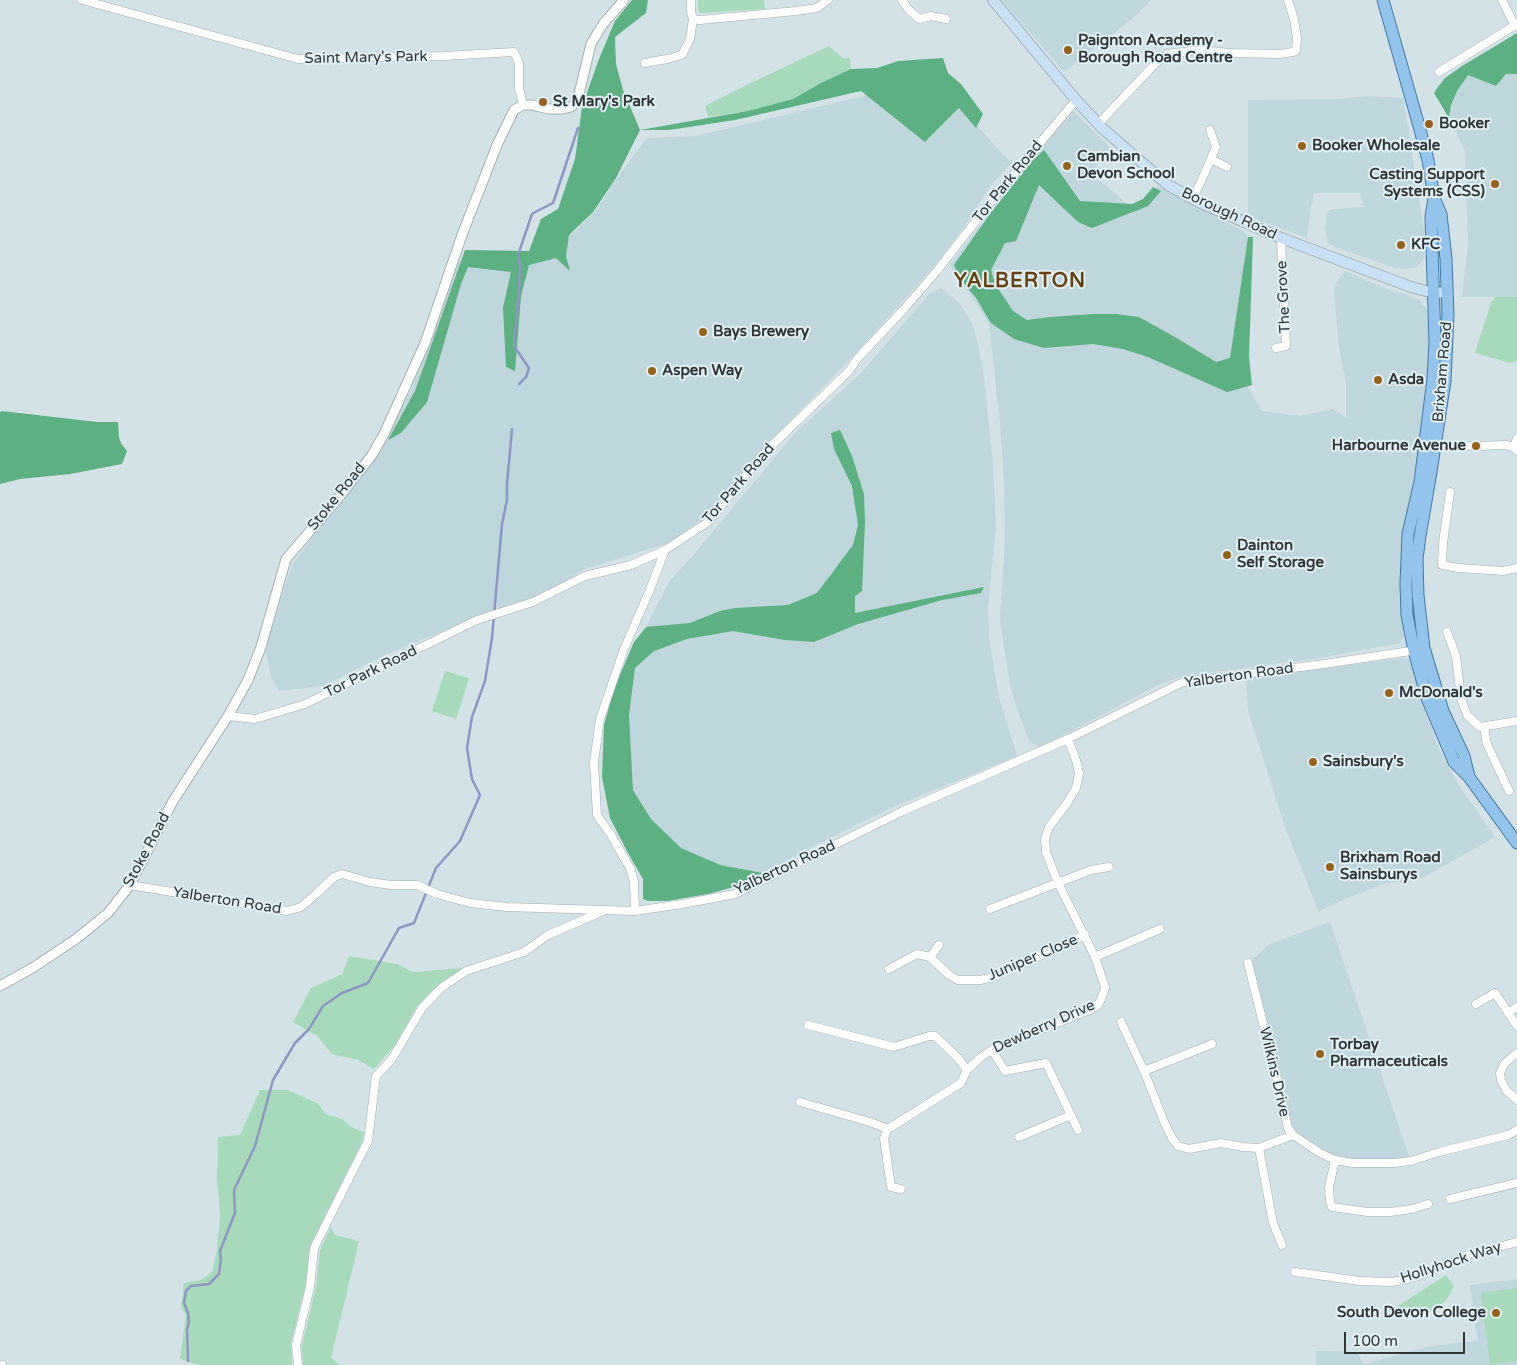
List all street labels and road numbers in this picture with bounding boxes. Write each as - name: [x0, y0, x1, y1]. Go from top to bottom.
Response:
- street label: Saint Mary's Park: [304, 48, 428, 68]
- street label: Tor Park Road: [969, 137, 1047, 227]
- street label: Borough Road: [1178, 184, 1280, 244]
- street label: The Grove: [1273, 260, 1295, 334]
- street label: Brixham Road: [1430, 321, 1456, 423]
- street label: Tor Park Road: [699, 440, 779, 528]
- street label: Stoke Road: [304, 460, 370, 534]
- street label: Tor Park Road: [322, 642, 420, 702]
- street label: Yalberton Road: [1183, 659, 1295, 693]
- street label: Stoke Road: [120, 810, 174, 890]
- street label: Yalberton Road: [731, 837, 839, 899]
- street label: Yalberton Road: [171, 884, 283, 918]
- street label: Juniper Close: [985, 931, 1081, 985]
- street label: Dewberry Drive: [990, 996, 1098, 1058]
- street label: Wilkins Drive: [1255, 1025, 1293, 1119]
- street label: Hollyhock Way: [1398, 1238, 1504, 1288]

